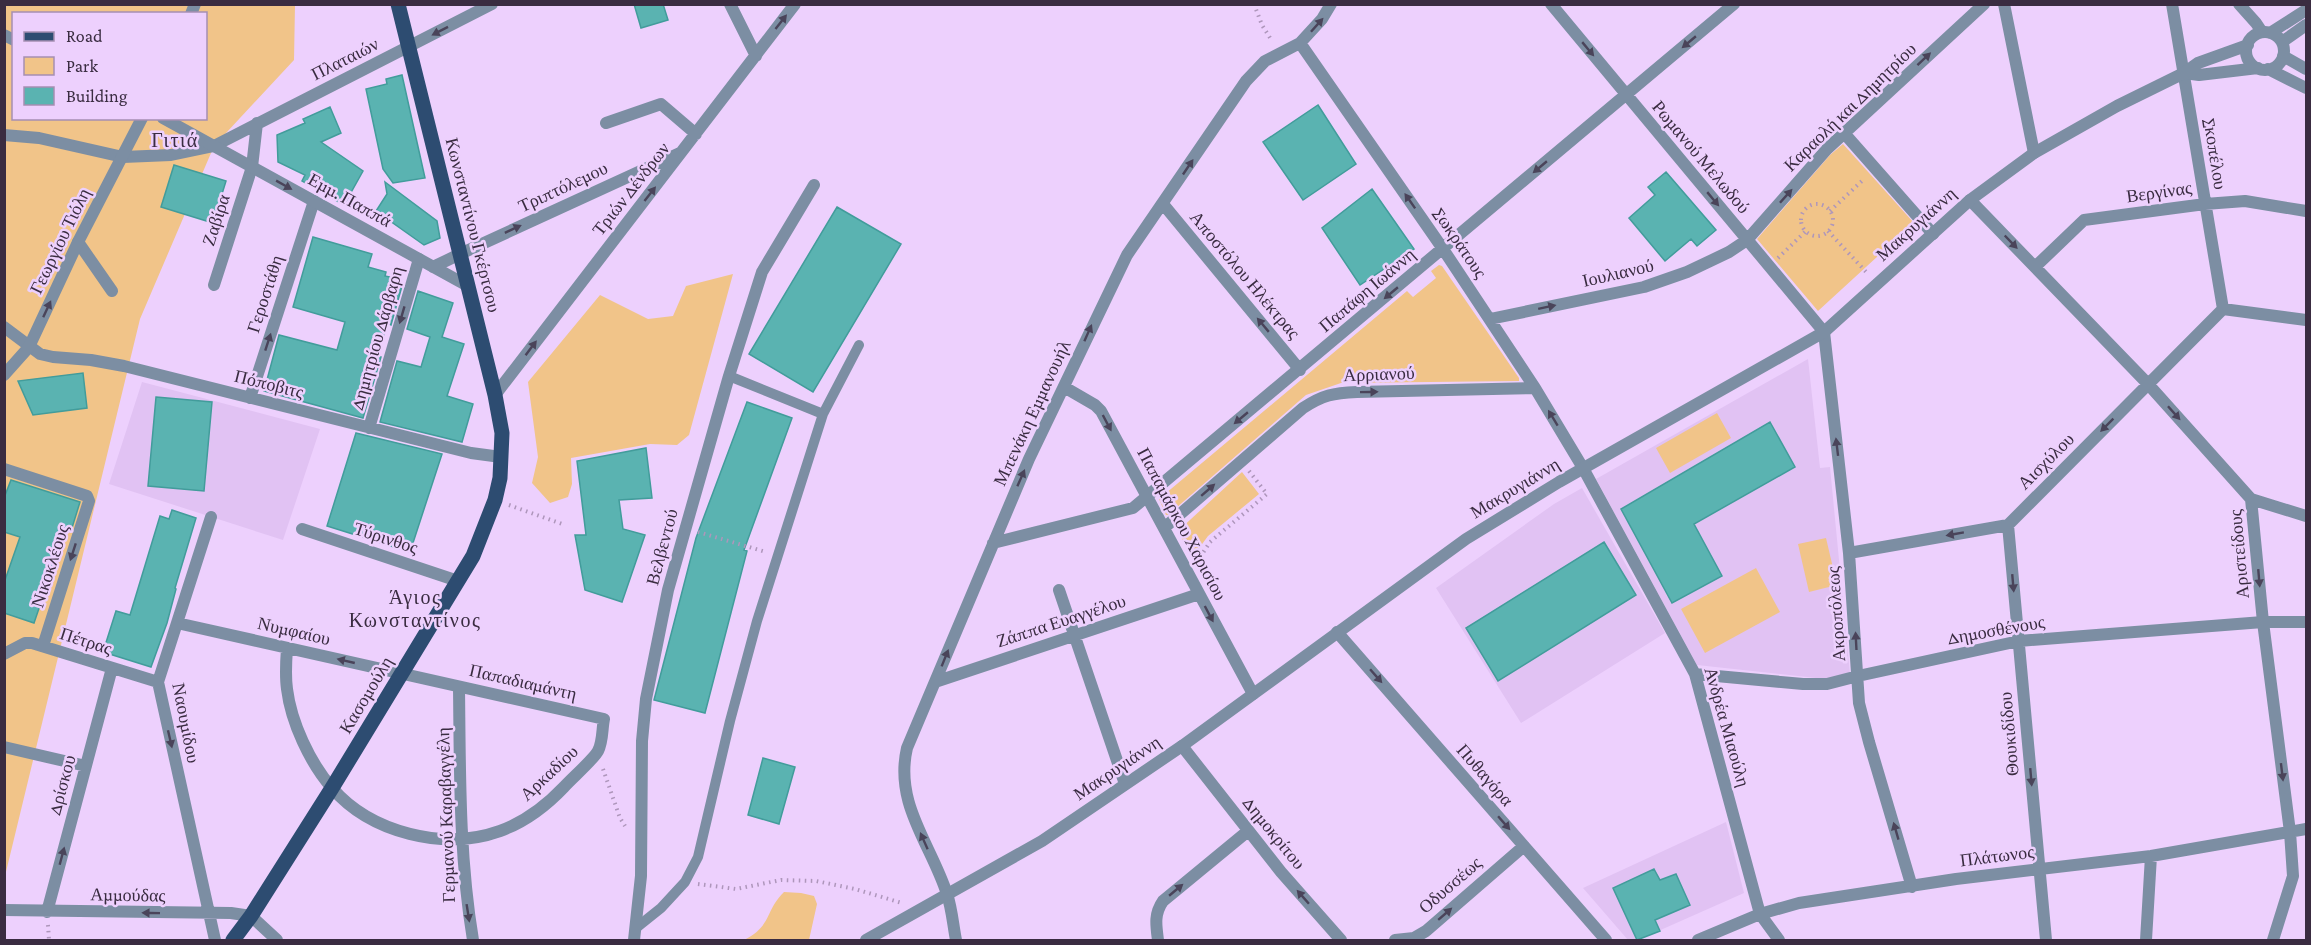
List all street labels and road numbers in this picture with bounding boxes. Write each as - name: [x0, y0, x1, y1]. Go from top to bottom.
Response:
- street label: Πλαταιών: [308, 34, 382, 84]
- street label: Καραολή και Δημητρίου: [1780, 39, 1920, 175]
- street label: Ρωμανού Μελωδού: [1648, 97, 1754, 217]
- street label: Σκοπέλου: [2200, 117, 2231, 191]
- street label: Κωνσταντίνου Γκέρτσου: [442, 136, 504, 314]
- street label: Τριών Δένδρων: [588, 138, 674, 240]
- street label: Τριπτόλεμου: [515, 158, 611, 216]
- street label: Εμμ. Παππά: [305, 169, 396, 231]
- street label: Βεργίνας: [2125, 178, 2193, 206]
- street label: Μακρυγιάννη: [1872, 183, 1960, 265]
- street label: Γεωργίου Τιόλη: [26, 185, 94, 297]
- street label: Ζαβίρα: [198, 191, 234, 248]
- street label: Σωκράτους: [1429, 204, 1491, 282]
- street label: Αποστόλου Ηλέκτρας: [1186, 207, 1304, 343]
- street label: Παπάφη Ιωάννη: [1315, 244, 1419, 336]
- street label: Γεροστάθη: [243, 253, 287, 335]
- street label: Ιουλιανού: [1580, 255, 1656, 291]
- street label: Δημητρίου Δάρβαρη: [347, 264, 407, 412]
- street label: Μπενάκη Εμμανουήλ: [990, 337, 1075, 489]
- street label: Αρριανού: [1343, 363, 1415, 385]
- street label: Πόποβιτς: [232, 366, 306, 402]
- street label: Αισχύλου: [2014, 429, 2078, 493]
- street label: Παπαμάρκου Χαρισίου: [1133, 444, 1231, 604]
- street label: Μακρυγιάννη: [1467, 454, 1563, 522]
- street label: Βελβεντού: [642, 507, 682, 587]
- street label: Αριστείδους: [2225, 508, 2253, 600]
- street label: Τύρινθος: [352, 518, 420, 558]
- street label: Νικοκλέους: [27, 522, 73, 610]
- street label: Ακροπόλεως: [1823, 566, 1849, 662]
- street label: Ζάππα Ευαγγέλου: [994, 591, 1128, 651]
- street label: Δημοσθένους: [1946, 612, 2046, 648]
- street label: Νυμφαίου: [256, 613, 332, 649]
- street label: Πέτρας: [58, 623, 114, 659]
- street label: Κασομούλη: [335, 653, 397, 737]
- street label: Παπαδιαμάντη: [467, 660, 579, 704]
- street label: Ανδρέα Μιαούλη: [1700, 665, 1754, 789]
- street label: Ναουμίδου: [168, 681, 204, 765]
- street label: Θουκιδίδου: [1995, 691, 2023, 777]
- street label: Γερμανού Καραβαγγέλη: [433, 727, 459, 903]
- street label: Μακρυγιάννη: [1070, 732, 1164, 804]
- street label: Πυθαγόρα: [1453, 740, 1518, 810]
- street label: Αρκαδίου: [516, 741, 582, 805]
- street label: Δρίσκου: [44, 753, 80, 817]
- street label: Δημοκρίτου: [1239, 793, 1309, 873]
- street label: Πλάτωνος: [1959, 842, 2035, 870]
- street label: Οδυσσέως: [1415, 852, 1485, 918]
- street label: Αμμούδας: [90, 884, 166, 906]

